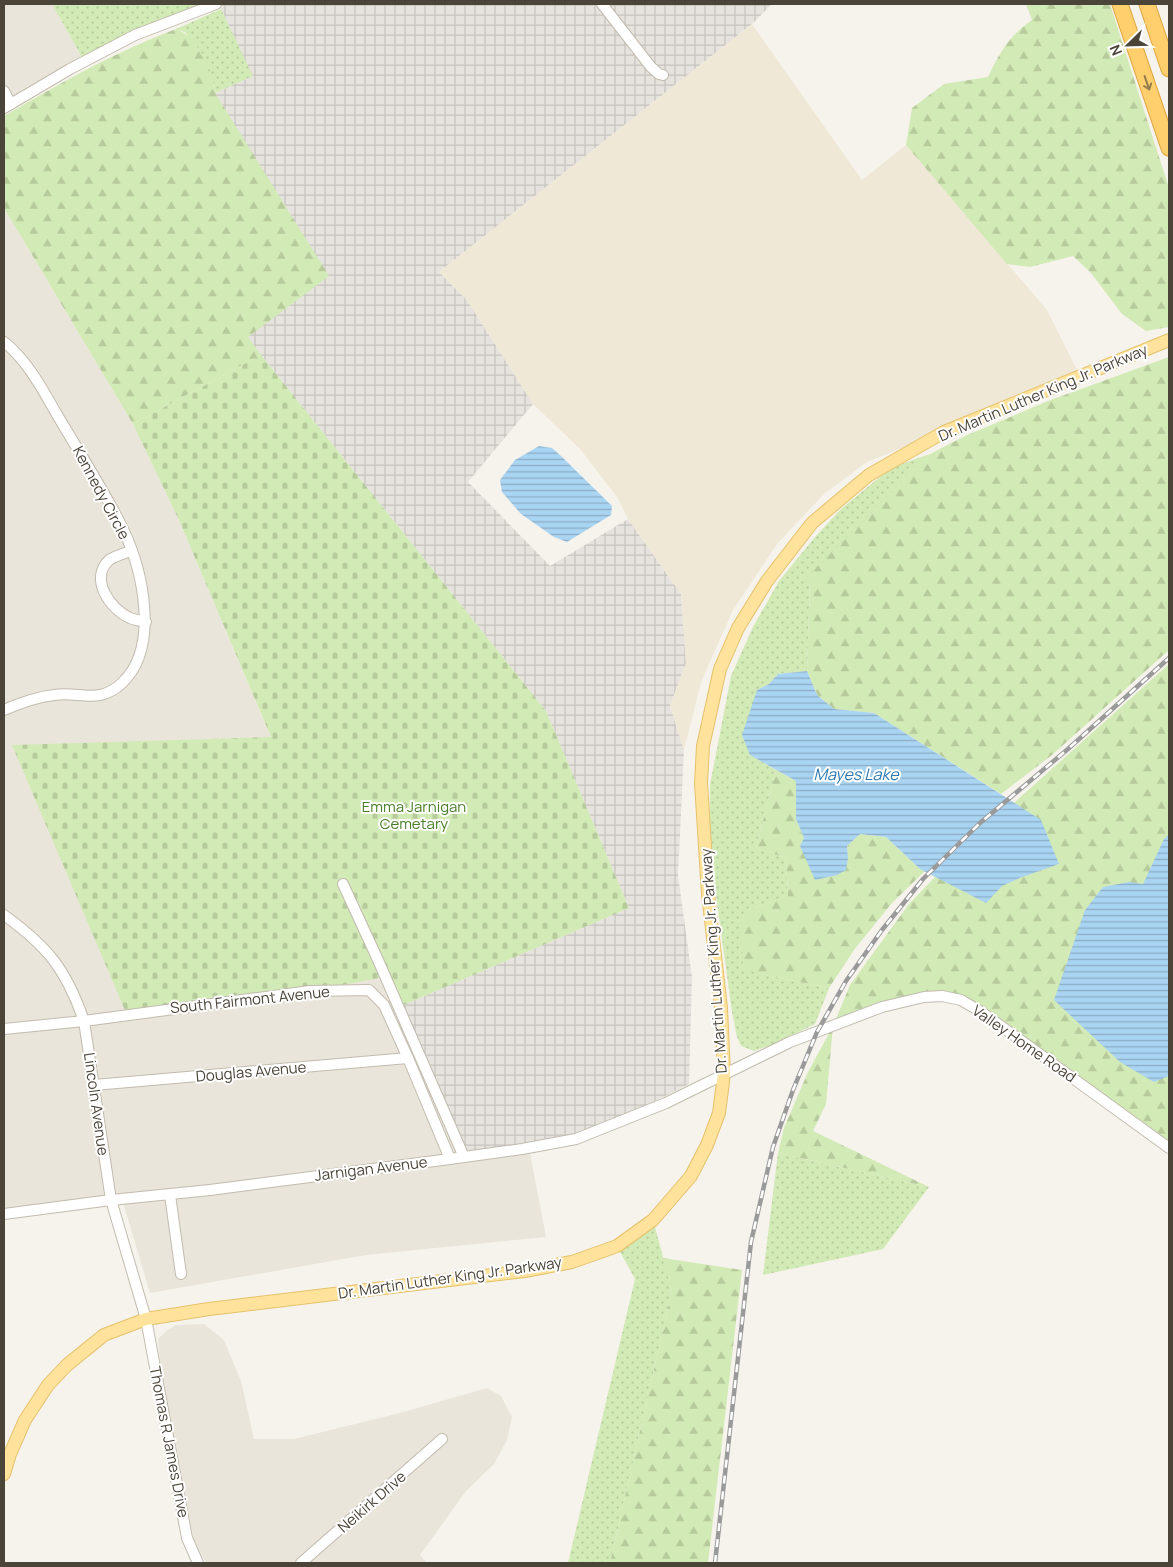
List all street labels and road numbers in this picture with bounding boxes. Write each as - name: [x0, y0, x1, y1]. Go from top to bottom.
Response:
- street label: Dr. Martin Luther King Jr. Parkway: [935, 339, 1151, 446]
- street label: Kennedy Circle: [68, 442, 135, 543]
- street label: Dr. Martin Luther King Jr. Parkway: [695, 848, 732, 1074]
- street label: South Fairmont Avenue: [169, 981, 331, 1018]
- street label: Valley Home Road: [968, 1000, 1080, 1087]
- street label: Lincoln Avenue: [79, 1051, 114, 1157]
- street label: Douglas Avenue: [195, 1056, 307, 1087]
- street label: Jarnigan Avenue: [313, 1151, 429, 1186]
- street label: Dr. Martin Luther King Jr. Parkway: [337, 1251, 563, 1304]
- street label: Thomas R James Drive: [145, 1364, 195, 1520]
- street label: Neikirk Drive: [333, 1466, 411, 1537]

